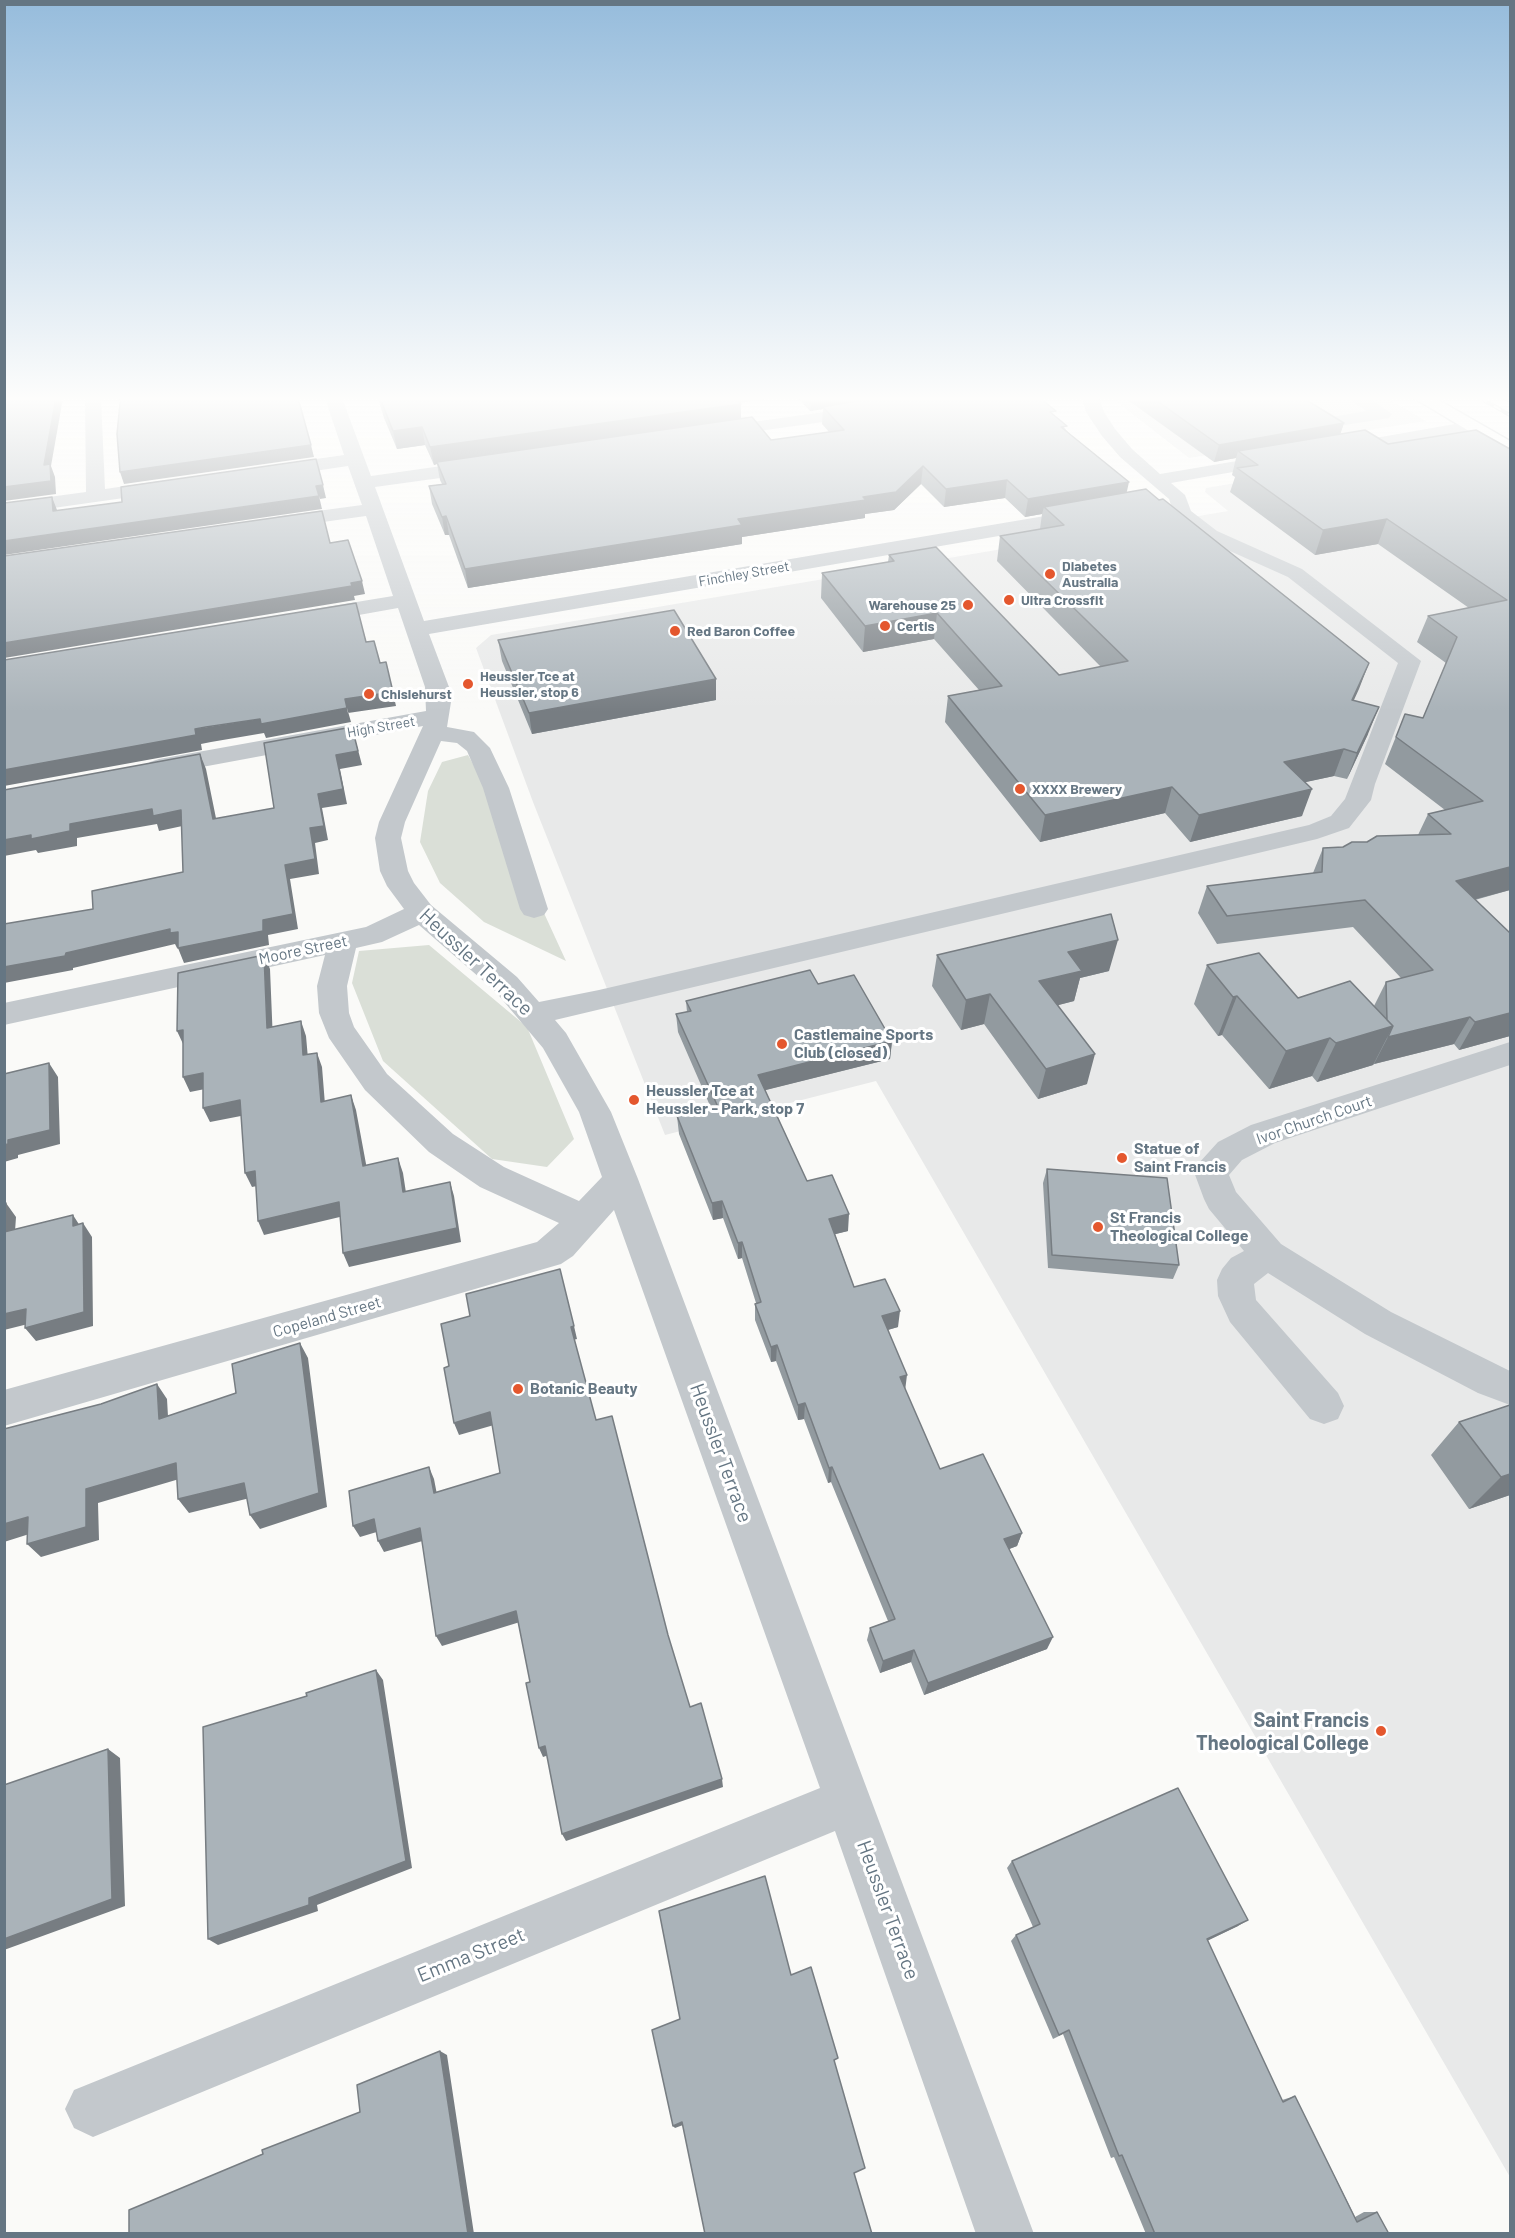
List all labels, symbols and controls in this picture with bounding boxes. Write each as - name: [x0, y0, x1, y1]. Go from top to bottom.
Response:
- street label: Finchley Street: [697, 558, 791, 590]
- place label: Diabetes Australia: [1062, 558, 1118, 590]
- marker: Diabetes Australia: [1043, 567, 1057, 581]
- place label: Ultra Crossfit: [1021, 592, 1104, 608]
- marker: Ultra Crossfit: [1002, 593, 1016, 607]
- place label: Warehouse 25: [868, 597, 956, 613]
- marker: Warehouse 25: [961, 598, 975, 612]
- place label: Certis: [897, 618, 935, 634]
- marker: Certis: [878, 619, 892, 633]
- place label: Red Baron Coffee: [687, 623, 795, 639]
- marker: Red Baron Coffee: [668, 624, 682, 638]
- place label: Heussler Tce at Heussler, stop 6: [480, 668, 579, 700]
- marker: Heussler Tce at Heussler, stop 6: [461, 677, 475, 691]
- place label: Chislehurst: [381, 686, 452, 702]
- marker: Chislehurst: [362, 687, 376, 701]
- street label: High Street: [346, 713, 416, 741]
- place label: XXXX Brewery: [1032, 781, 1122, 797]
- marker: XXXX Brewery: [1013, 782, 1027, 796]
- street label: Heussler Terrace: [414, 903, 538, 1021]
- street label: Moore Street: [257, 931, 349, 969]
- place label: Castlemaine Sports Club (closed): [794, 1025, 933, 1063]
- marker: Castlemaine Sports Club (closed): [775, 1037, 789, 1051]
- place label: Heussler Tce at Heussler - Park, stop 7: [646, 1081, 804, 1119]
- street label: Ivor Church Court: [1254, 1091, 1374, 1149]
- marker: Heussler Tce at Heussler - Park, stop 7: [627, 1093, 641, 1107]
- place label: Statue of Saint Francis: [1134, 1139, 1226, 1177]
- marker: Statue of Saint Francis: [1115, 1151, 1129, 1165]
- place label: St Francis Theological College: [1110, 1208, 1248, 1246]
- marker: St Francis Theological College: [1091, 1220, 1105, 1234]
- street label: Copeland Street: [271, 1292, 383, 1342]
- place label: Botanic Beauty: [530, 1379, 638, 1399]
- street label: Heussler Terrace: [685, 1380, 757, 1526]
- marker: Botanic Beauty: [511, 1382, 525, 1396]
- place label: Saint Francis Theological College: [1196, 1708, 1369, 1755]
- marker: Saint Francis Theological College: [1374, 1724, 1388, 1738]
- street label: Heussler Terrace: [852, 1837, 924, 1983]
- street label: Emma Street: [414, 1923, 528, 1987]

